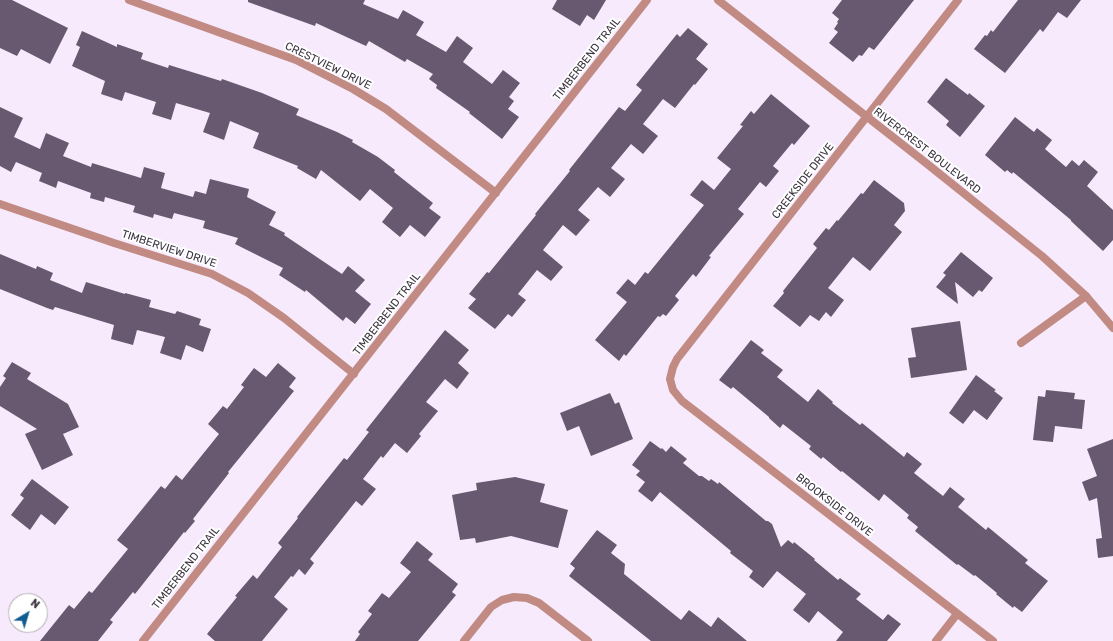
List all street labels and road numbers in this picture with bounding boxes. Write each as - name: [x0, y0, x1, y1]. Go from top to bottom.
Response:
- street label: TIMBERBEND TRAIL: [551, 15, 623, 103]
- street label: CRESTVIEW DRIVE: [283, 39, 373, 93]
- street label: RIVERCREST BOULEVARD: [871, 105, 983, 197]
- street label: CREEKSIDE DRIVE: [769, 140, 837, 222]
- street label: TIMBERVIEW DRIVE: [120, 227, 218, 271]
- street label: TIMBERBEND TRAIL: [351, 270, 423, 358]
- street label: BROOKSIDE DRIVE: [793, 471, 875, 539]
- street label: TIMBERBEND TRAIL: [150, 524, 222, 612]

